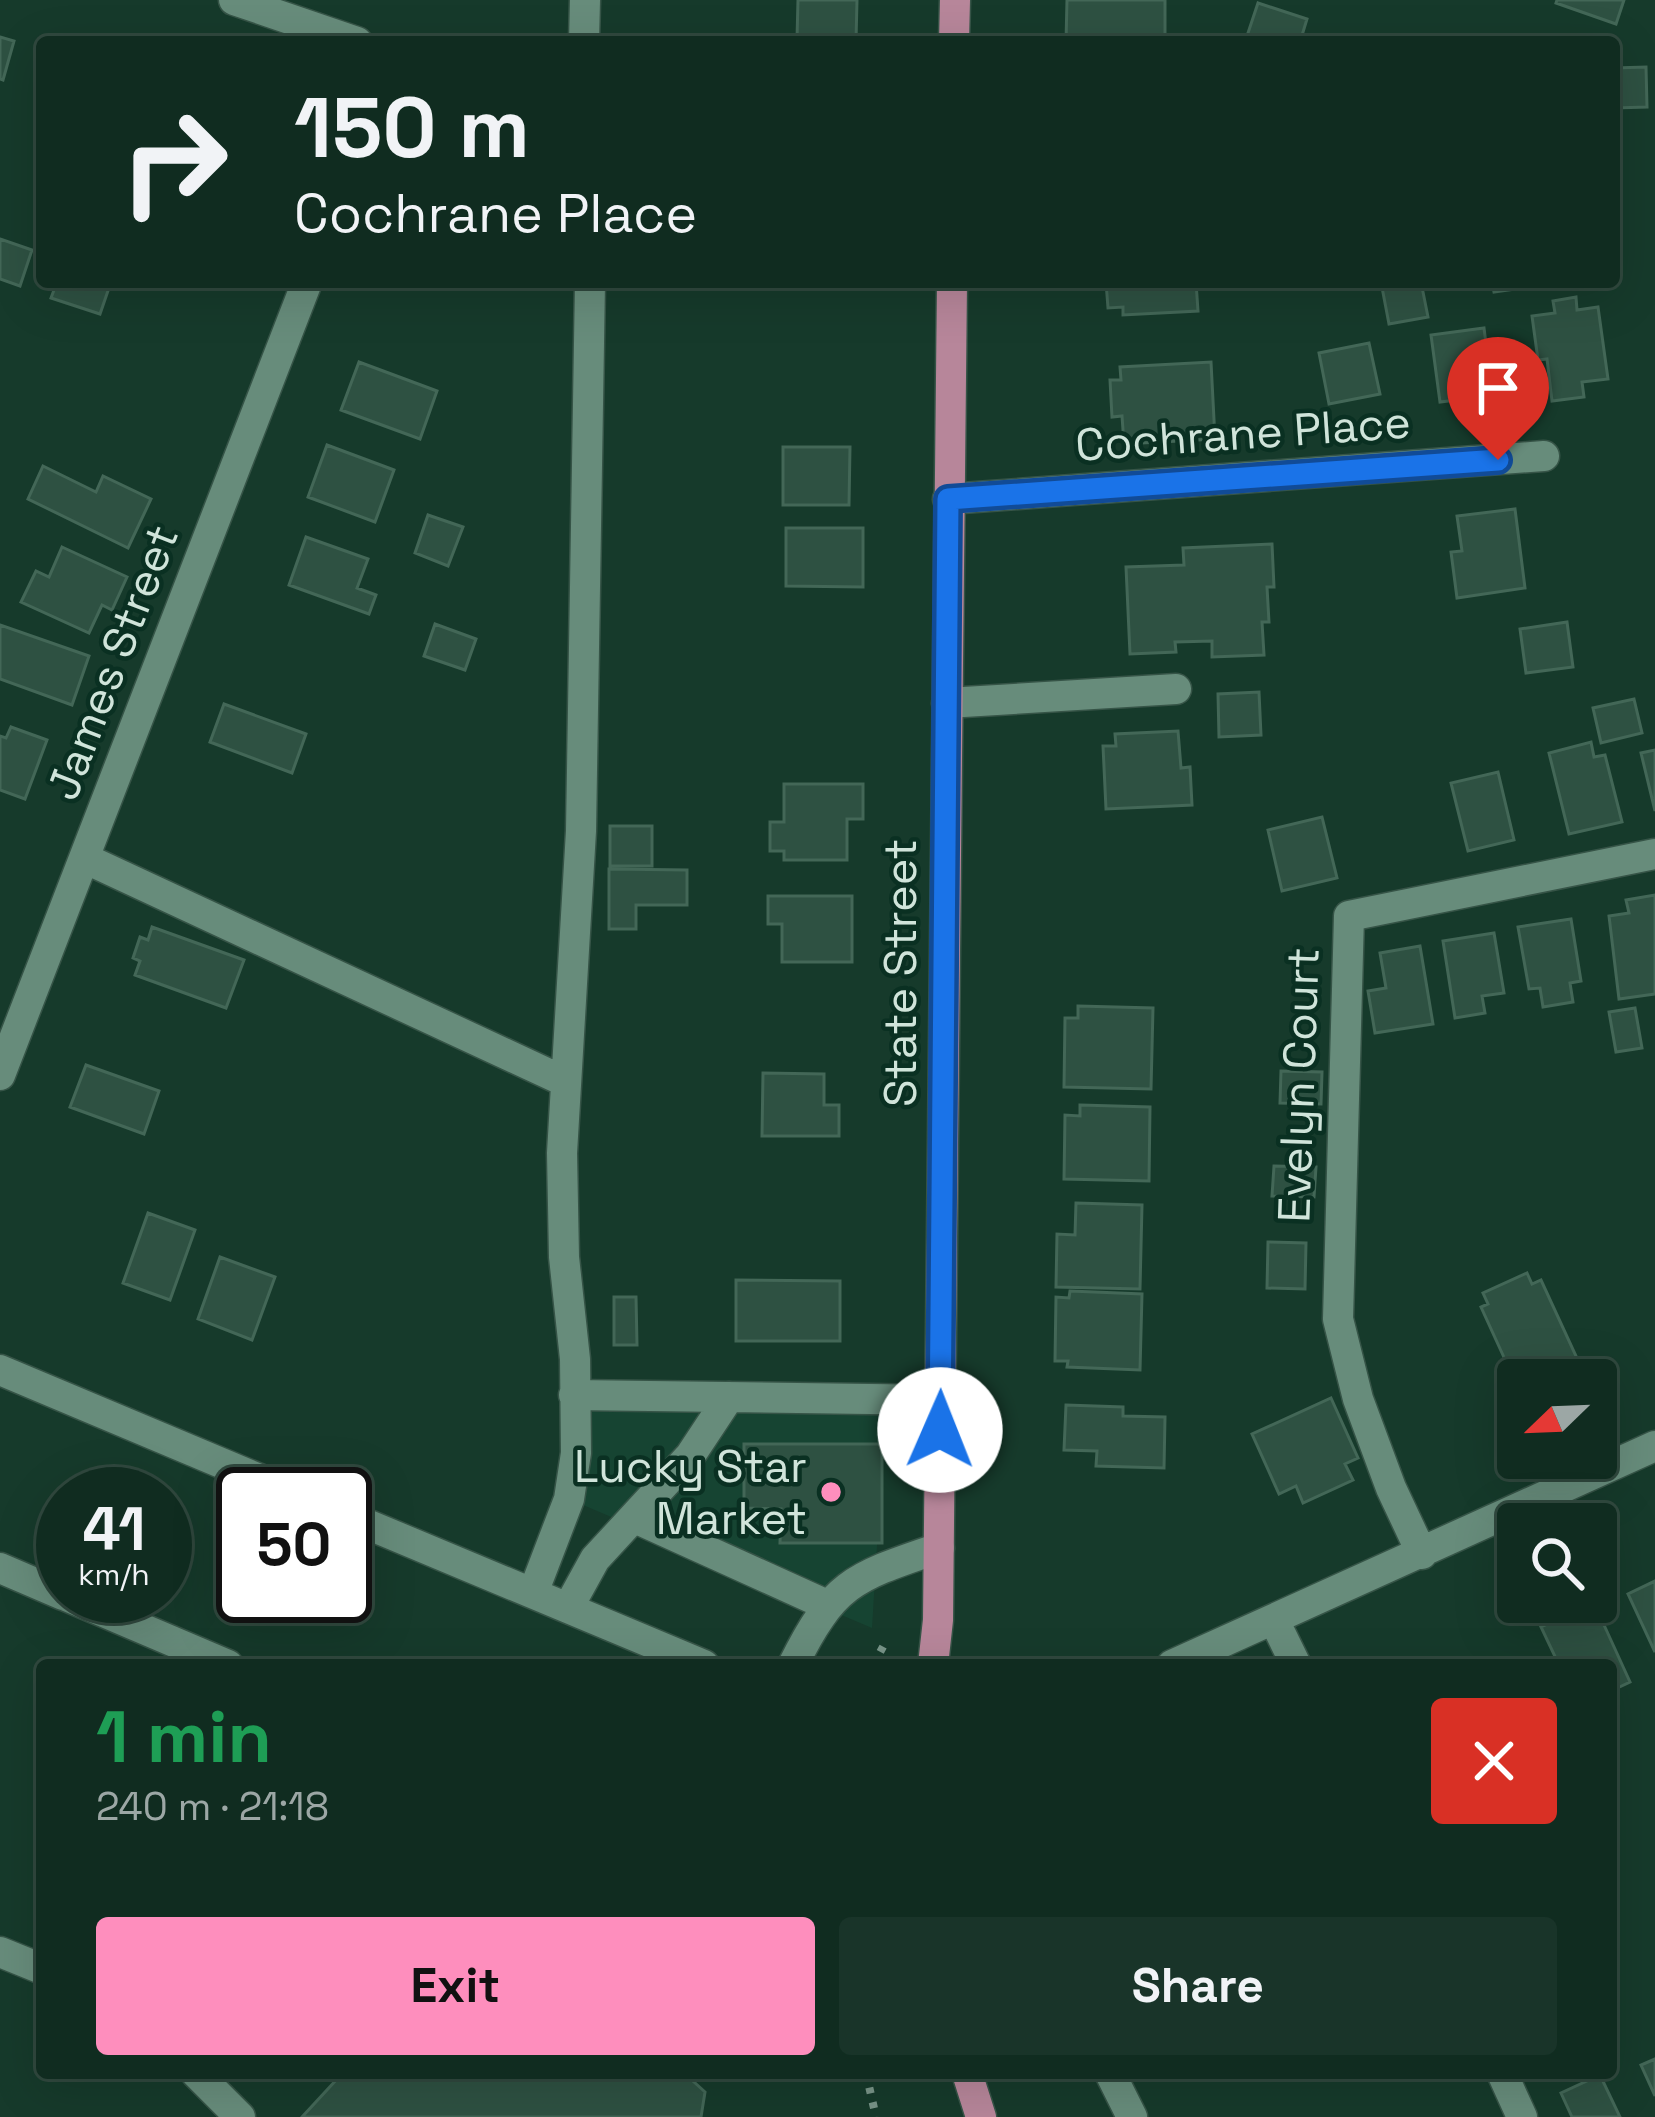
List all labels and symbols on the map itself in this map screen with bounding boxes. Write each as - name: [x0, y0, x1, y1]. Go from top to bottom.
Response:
- pin: [1447, 337, 1549, 460]
- street label: Cochrane Place: [1073, 393, 1413, 474]
- street label: James Street: [34, 517, 191, 808]
- street label: State Street: [872, 839, 929, 1107]
- street label: Evelyn Court: [1265, 947, 1332, 1223]
- north arrow: [1497, 1359, 1617, 1479]
- position arrow: [877, 1367, 1003, 1493]
- place label: Lucky Star Market: [574, 1438, 807, 1547]
- speed limit sign: 50: [216, 1467, 372, 1623]
- marker: Lucky Star Market: [818, 1479, 844, 1505]

